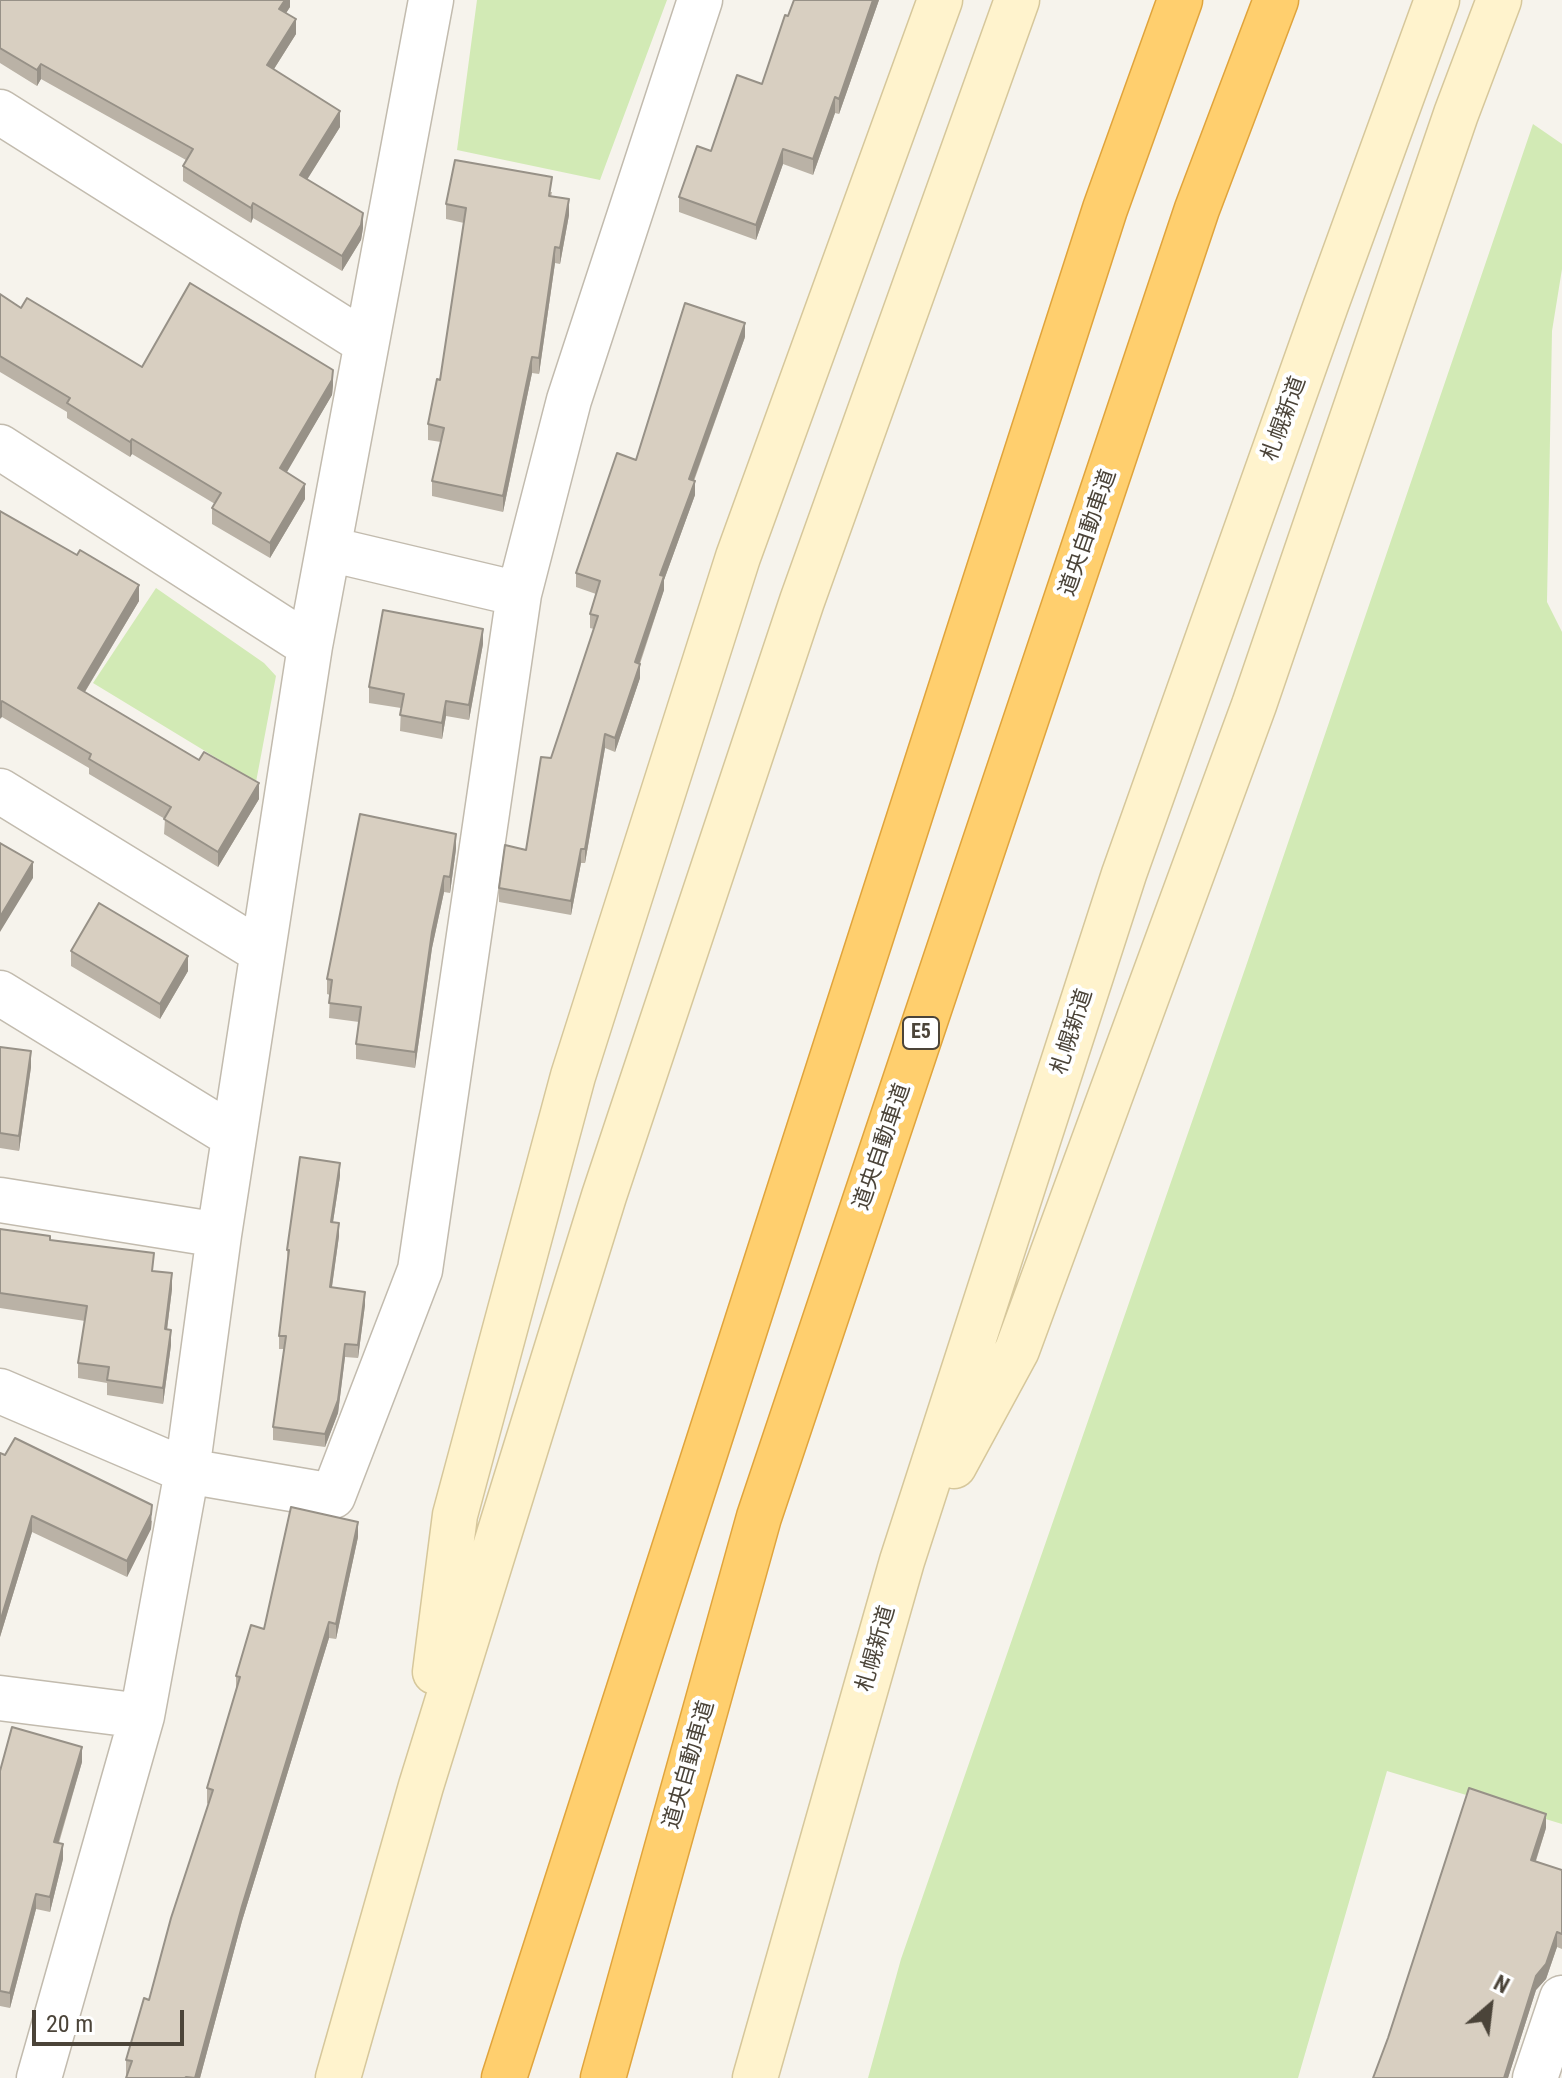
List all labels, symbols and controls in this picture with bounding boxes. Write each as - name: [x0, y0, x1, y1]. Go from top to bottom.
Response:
- street label: 札幌新道: [1258, 373, 1312, 465]
- street label: 道央自動車道: [1055, 466, 1123, 600]
- street label: 札幌新道: [1047, 986, 1099, 1078]
- road number: E5: [903, 1017, 939, 1049]
- street label: 道央自動車道: [849, 1080, 917, 1214]
- street label: 札幌新道: [852, 1603, 902, 1695]
- street label: 道央自動車道: [659, 1698, 721, 1832]
- north arrow: [1450, 1966, 1530, 2046]
- text: N: [1490, 1970, 1513, 1999]
- scale bar: [36, 1994, 188, 2044]
- text: 20 m: [46, 2010, 93, 2038]

